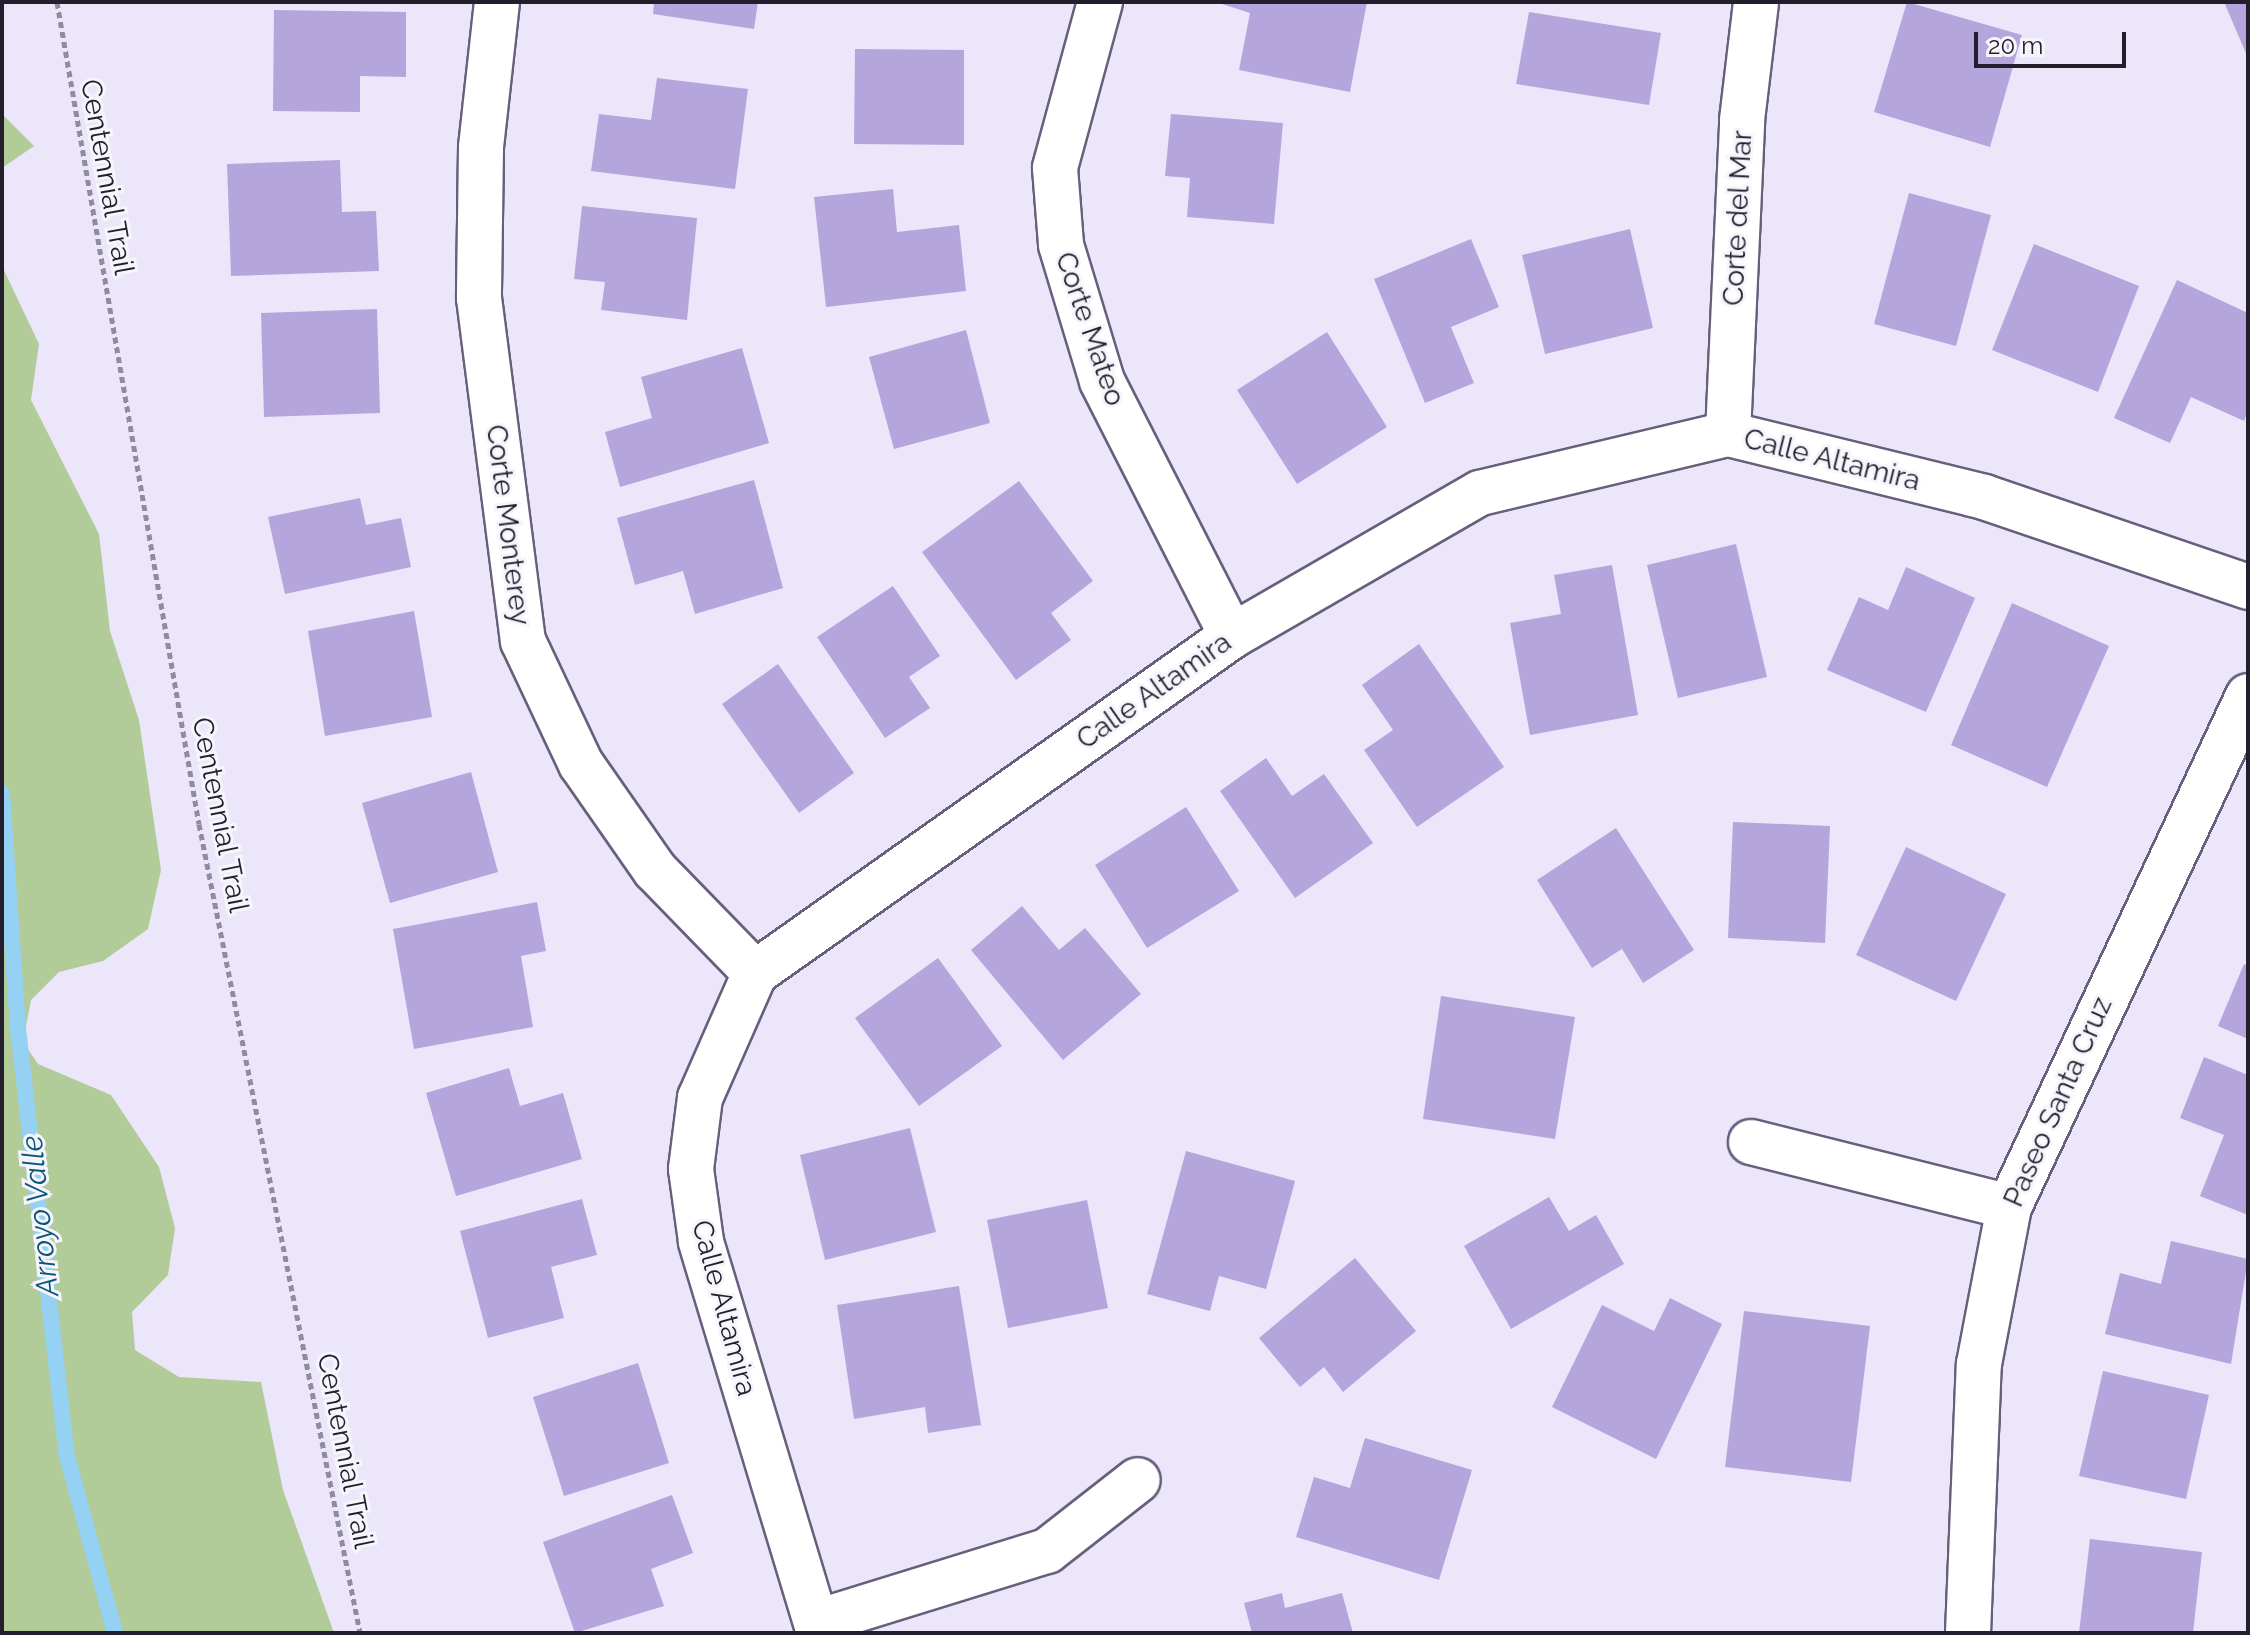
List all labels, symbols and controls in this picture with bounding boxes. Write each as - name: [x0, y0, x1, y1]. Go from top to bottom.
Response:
- scale bar: [1978, 16, 2130, 66]
- text: 20 m: [1988, 31, 2043, 60]
- street label: Centennial Trail: [73, 76, 141, 278]
- street label: Corte del Mar: [1717, 129, 1759, 307]
- street label: Corte Mateo: [1048, 248, 1132, 410]
- street label: Calle Altamira: [1740, 422, 1924, 498]
- street label: Corte Monterey: [479, 423, 537, 627]
- street label: Calle Altamira: [1070, 625, 1238, 757]
- street label: Centennial Trail: [184, 714, 256, 916]
- street label: Paseo Santa Cruz: [1997, 992, 2119, 1212]
- water label: Arroyo Valle: [14, 1133, 66, 1299]
- street label: Calle Altamira: [684, 1216, 764, 1400]
- street label: Centennial Trail: [309, 1350, 381, 1552]

